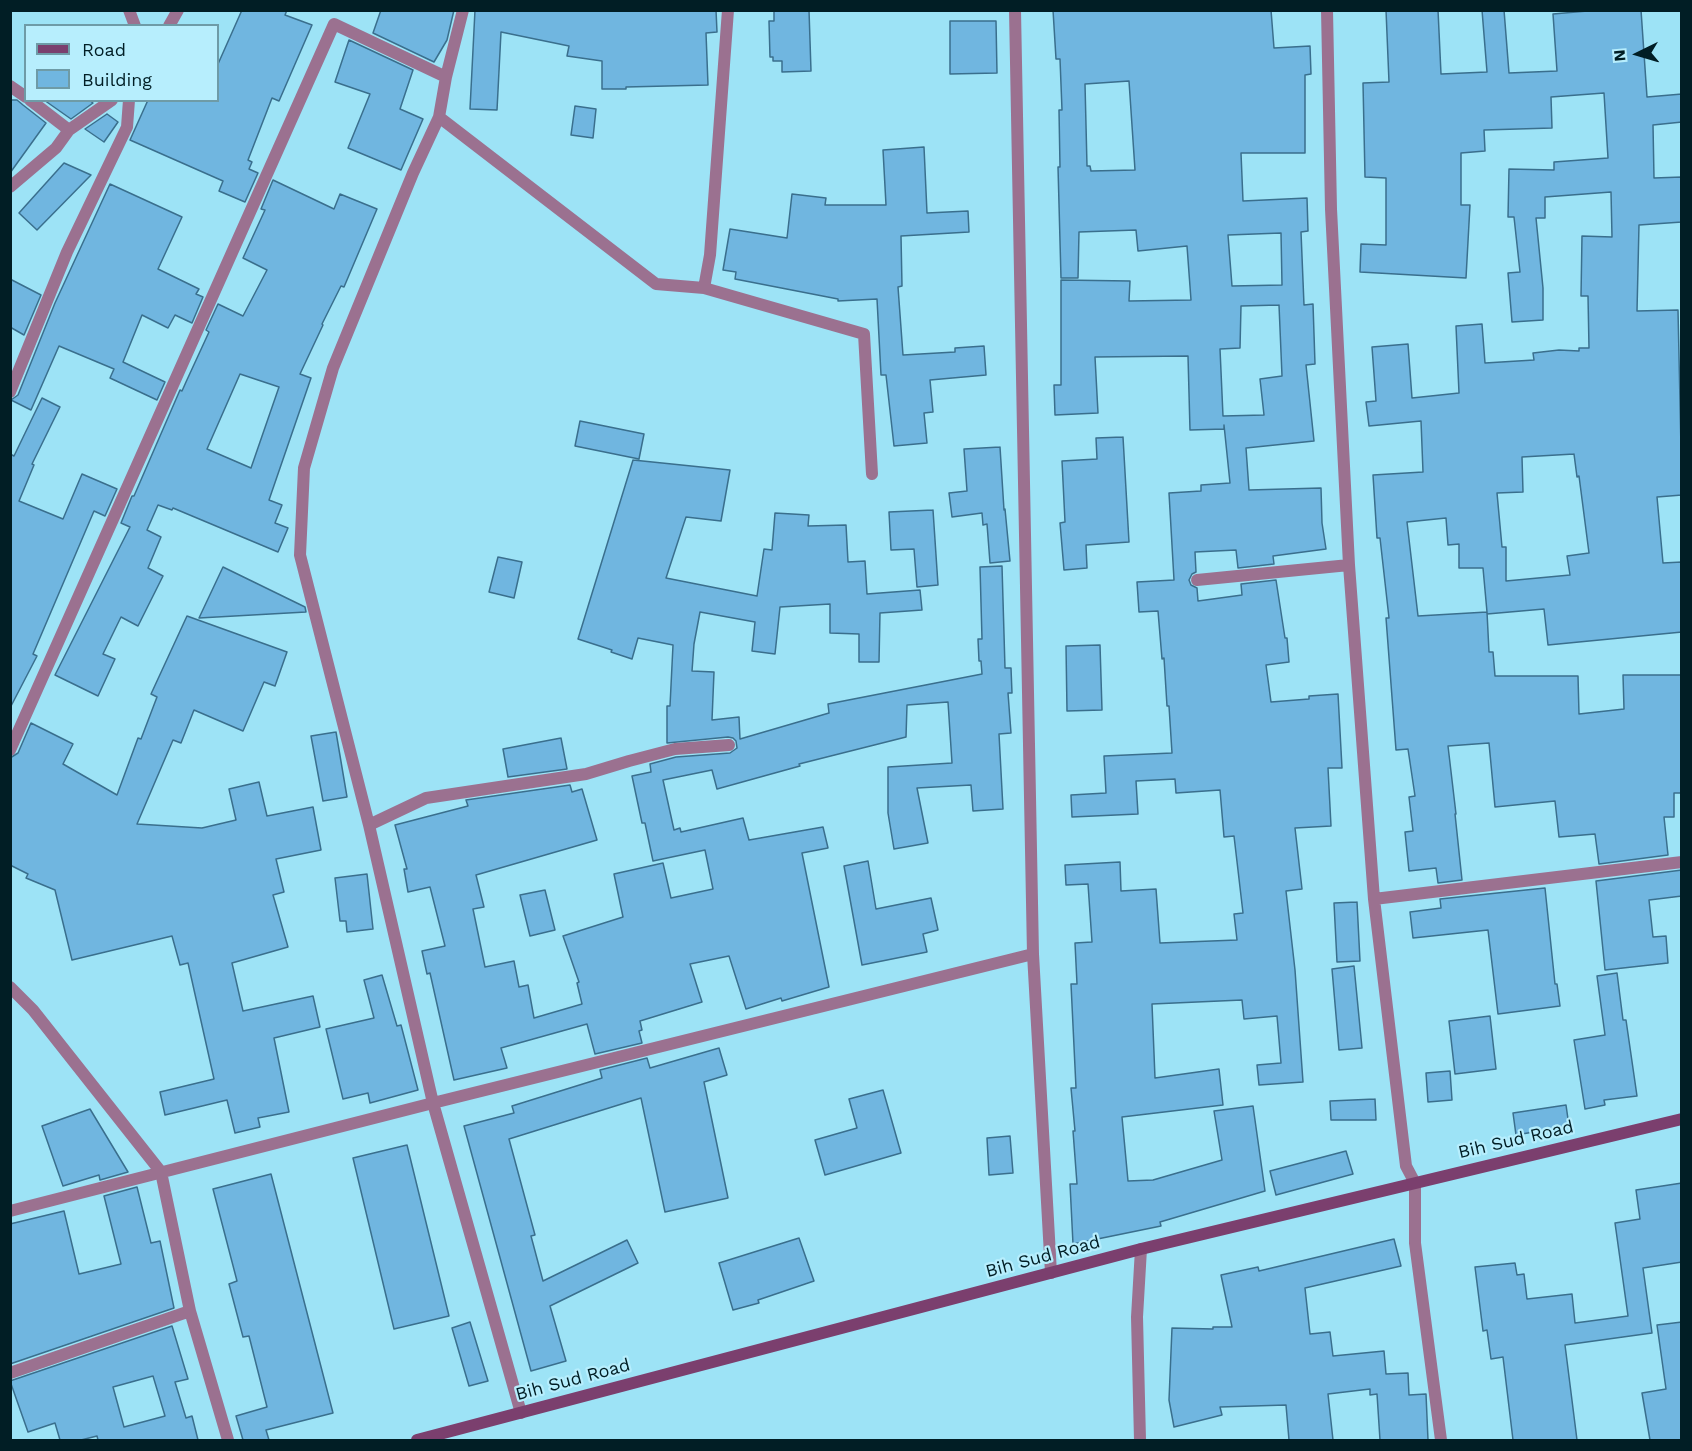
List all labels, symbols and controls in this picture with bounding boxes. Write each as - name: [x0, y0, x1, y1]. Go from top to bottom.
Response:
- legend: [24, 24, 219, 102]
- north arrow: [1608, 24, 1668, 84]
- text: Road: [82, 39, 126, 60]
- text: N: [1610, 49, 1630, 62]
- text: Building: [82, 69, 152, 90]
- street label: Bih Sud Road: [1456, 1116, 1576, 1164]
- street label: Bih Sud Road: [983, 1231, 1103, 1283]
- street label: Bih Sud Road: [513, 1354, 633, 1406]

